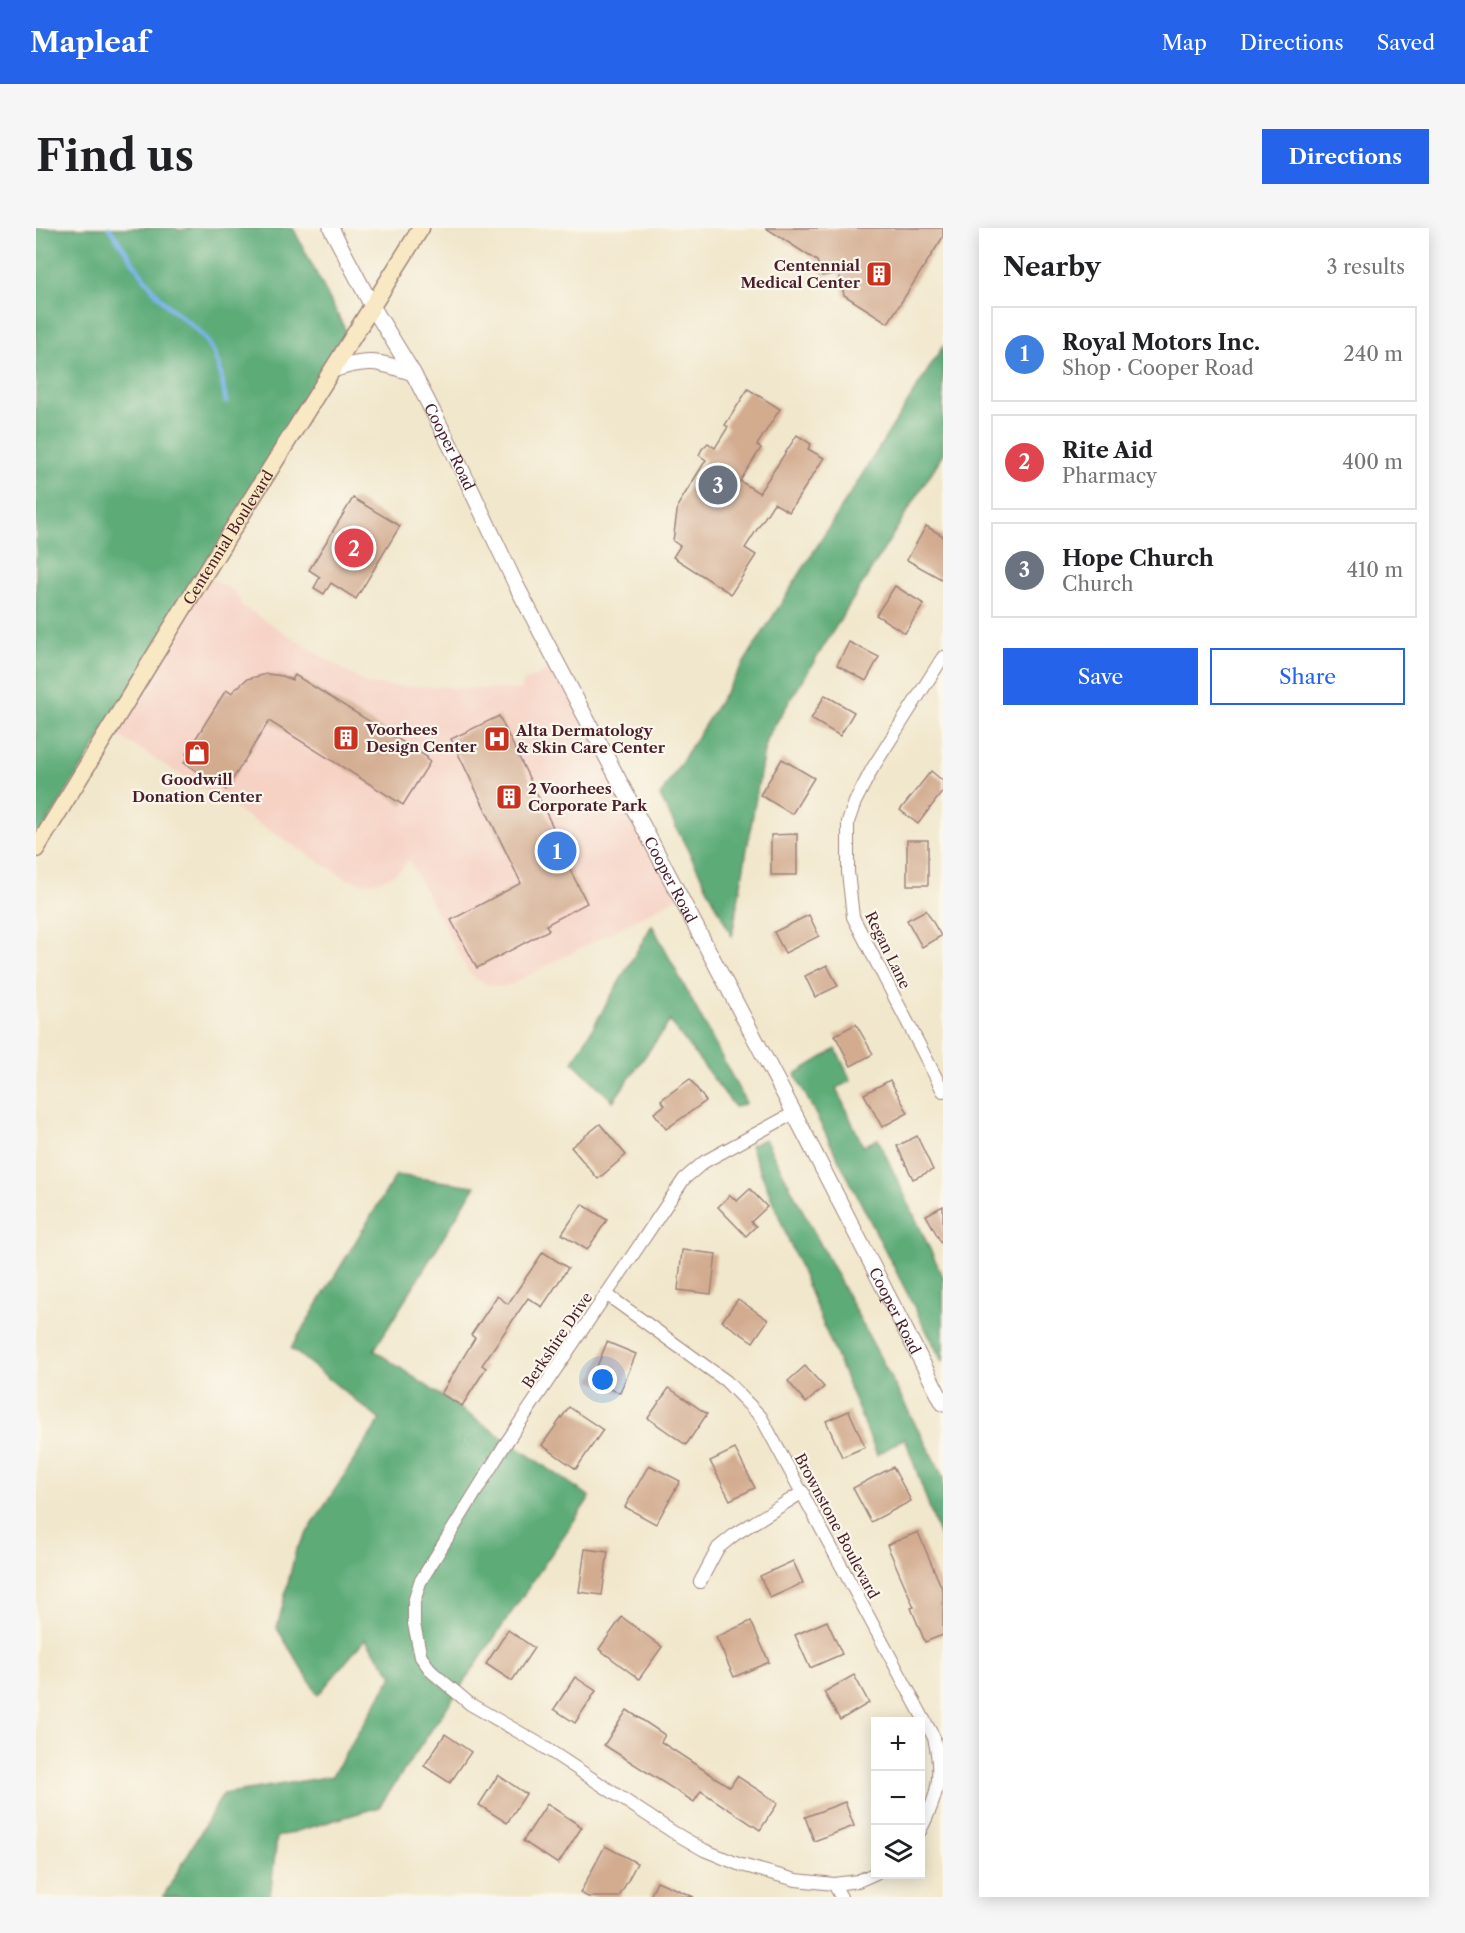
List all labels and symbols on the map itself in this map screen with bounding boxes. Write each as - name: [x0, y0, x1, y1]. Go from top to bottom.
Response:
- place label: Centennial Medical Center: [741, 256, 861, 292]
- building icon: Centennial Medical Center: [864, 259, 894, 289]
- street label: Cooper Road: [420, 400, 479, 493]
- pin: 3: [698, 462, 738, 508]
- street label: Centennial Boulevard: [178, 466, 277, 608]
- pin: 2: [334, 526, 374, 570]
- place label: Voorhees Design Center: [365, 720, 477, 756]
- place label: Alta Dermatology & Skin Care Center: [515, 721, 666, 757]
- building icon: Voorhees Design Center: [331, 723, 361, 753]
- hospital icon: Alta Dermatology & Skin Care Center: [482, 724, 512, 754]
- shop icon: Goodwill Donation Center: [182, 738, 212, 768]
- place label: Goodwill Donation Center: [132, 770, 263, 806]
- place label: 2 Voorhees Corporate Park: [528, 779, 648, 815]
- building icon: 2 Voorhees Corporate Park: [494, 782, 524, 812]
- pin: 1: [538, 828, 576, 874]
- street label: Cooper Road: [640, 833, 701, 926]
- street label: Regan Lane: [861, 908, 915, 992]
- street label: Cooper Road: [865, 1264, 926, 1357]
- street label: Berkshire Drive: [518, 1288, 596, 1392]
- your location: [588, 1365, 617, 1394]
- street label: Brownstone Boulevard: [791, 1450, 883, 1602]

